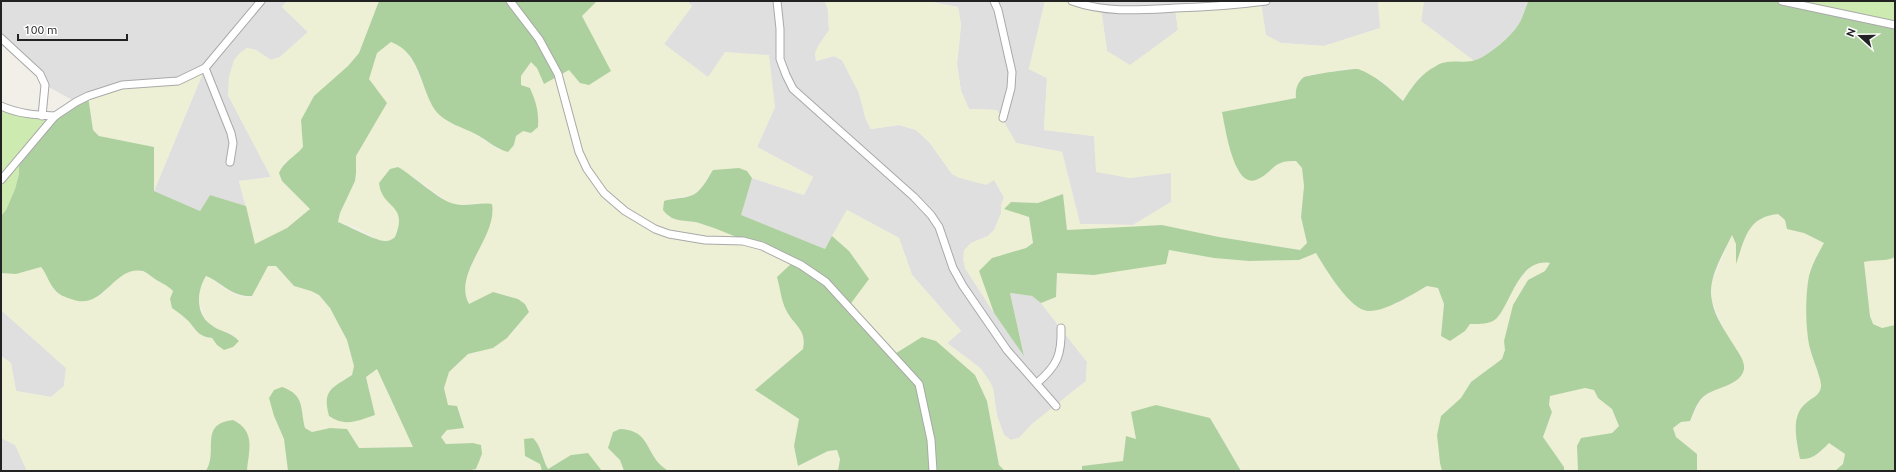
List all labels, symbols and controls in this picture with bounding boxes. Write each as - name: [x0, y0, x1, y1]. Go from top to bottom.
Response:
- scale bar: [18, 16, 127, 42]
- north arrow: [1840, 16, 1880, 56]
- text: 100 m: [24, 23, 57, 36]
- text: N: [1844, 26, 1858, 38]

